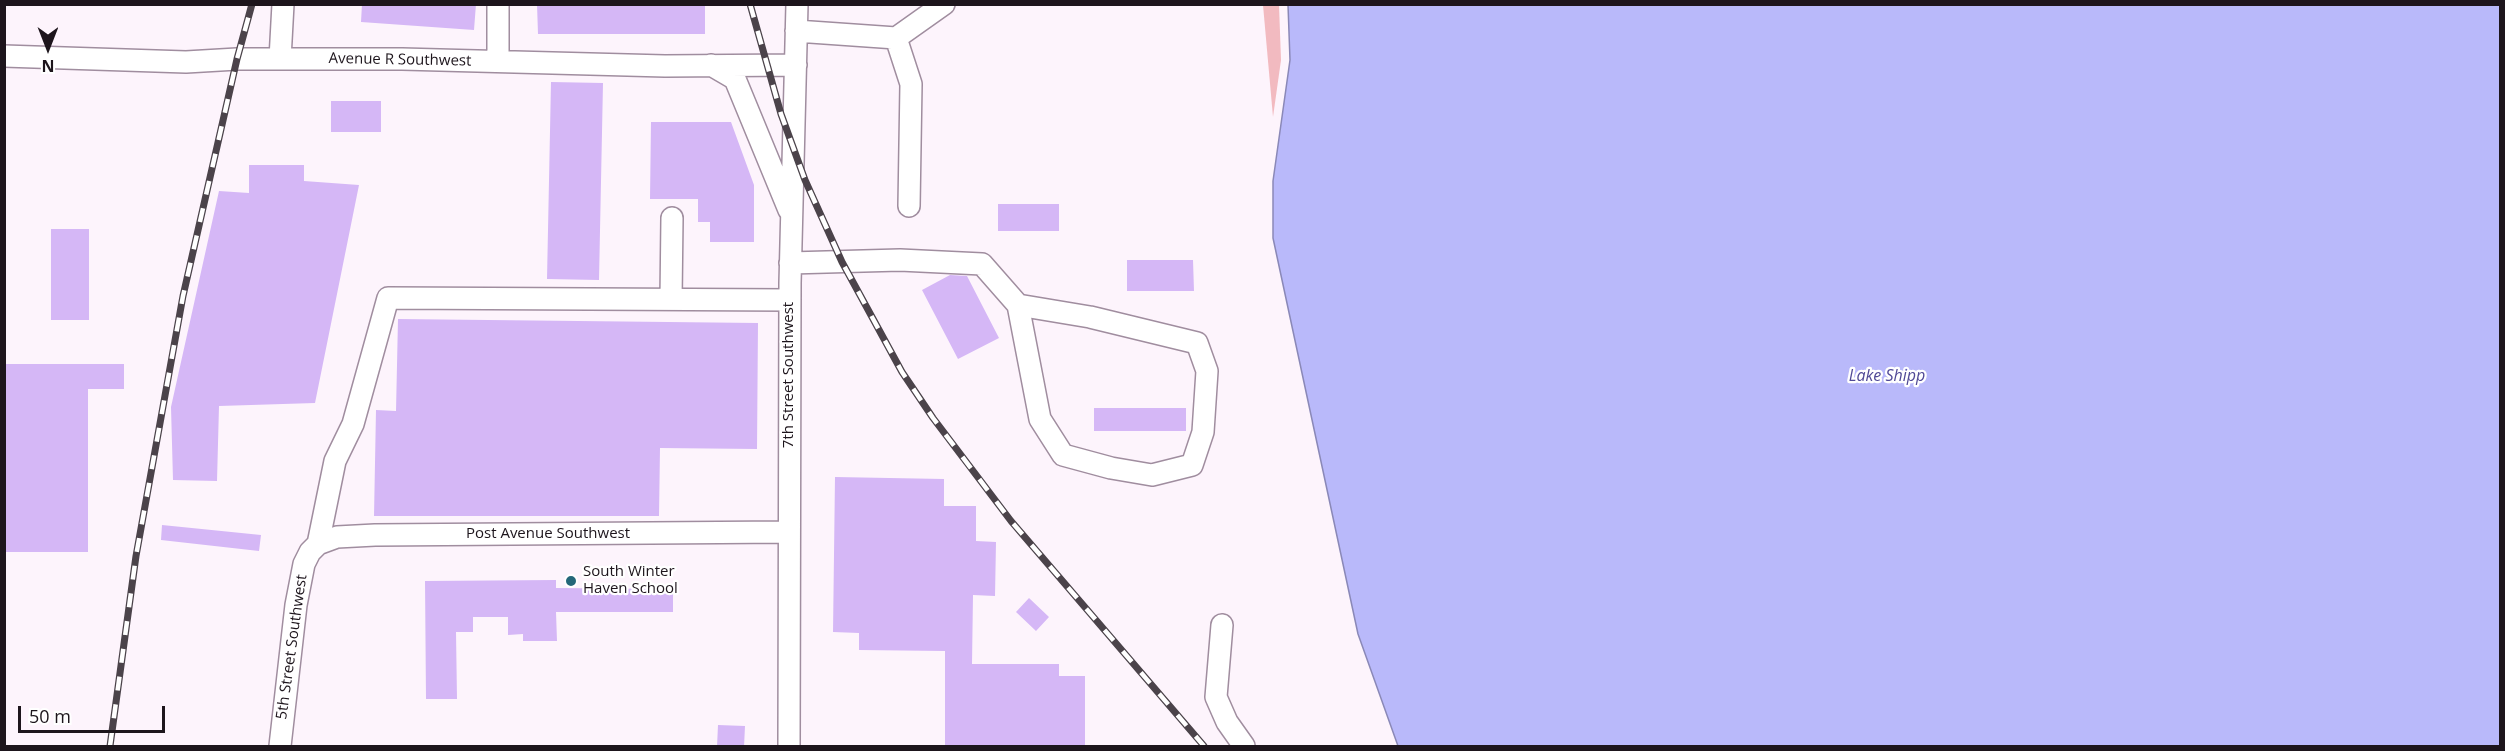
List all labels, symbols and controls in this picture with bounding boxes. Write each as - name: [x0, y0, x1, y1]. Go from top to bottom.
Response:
- north arrow: [18, 18, 78, 78]
- street label: Avenue R Southwest: [328, 50, 472, 70]
- text: N: [42, 55, 55, 77]
- street label: 7th Street Southwest: [780, 302, 798, 448]
- water label: Lake Shipp: [1849, 366, 1925, 386]
- street label: Post Avenue Southwest: [466, 525, 630, 543]
- place label: South Winter Haven School: [583, 563, 678, 598]
- street label: 5th Street Southwest: [273, 573, 311, 721]
- marker: South Winter Haven School: [564, 574, 578, 588]
- scale bar: [21, 694, 168, 732]
- text: 50 m: [29, 704, 71, 728]

